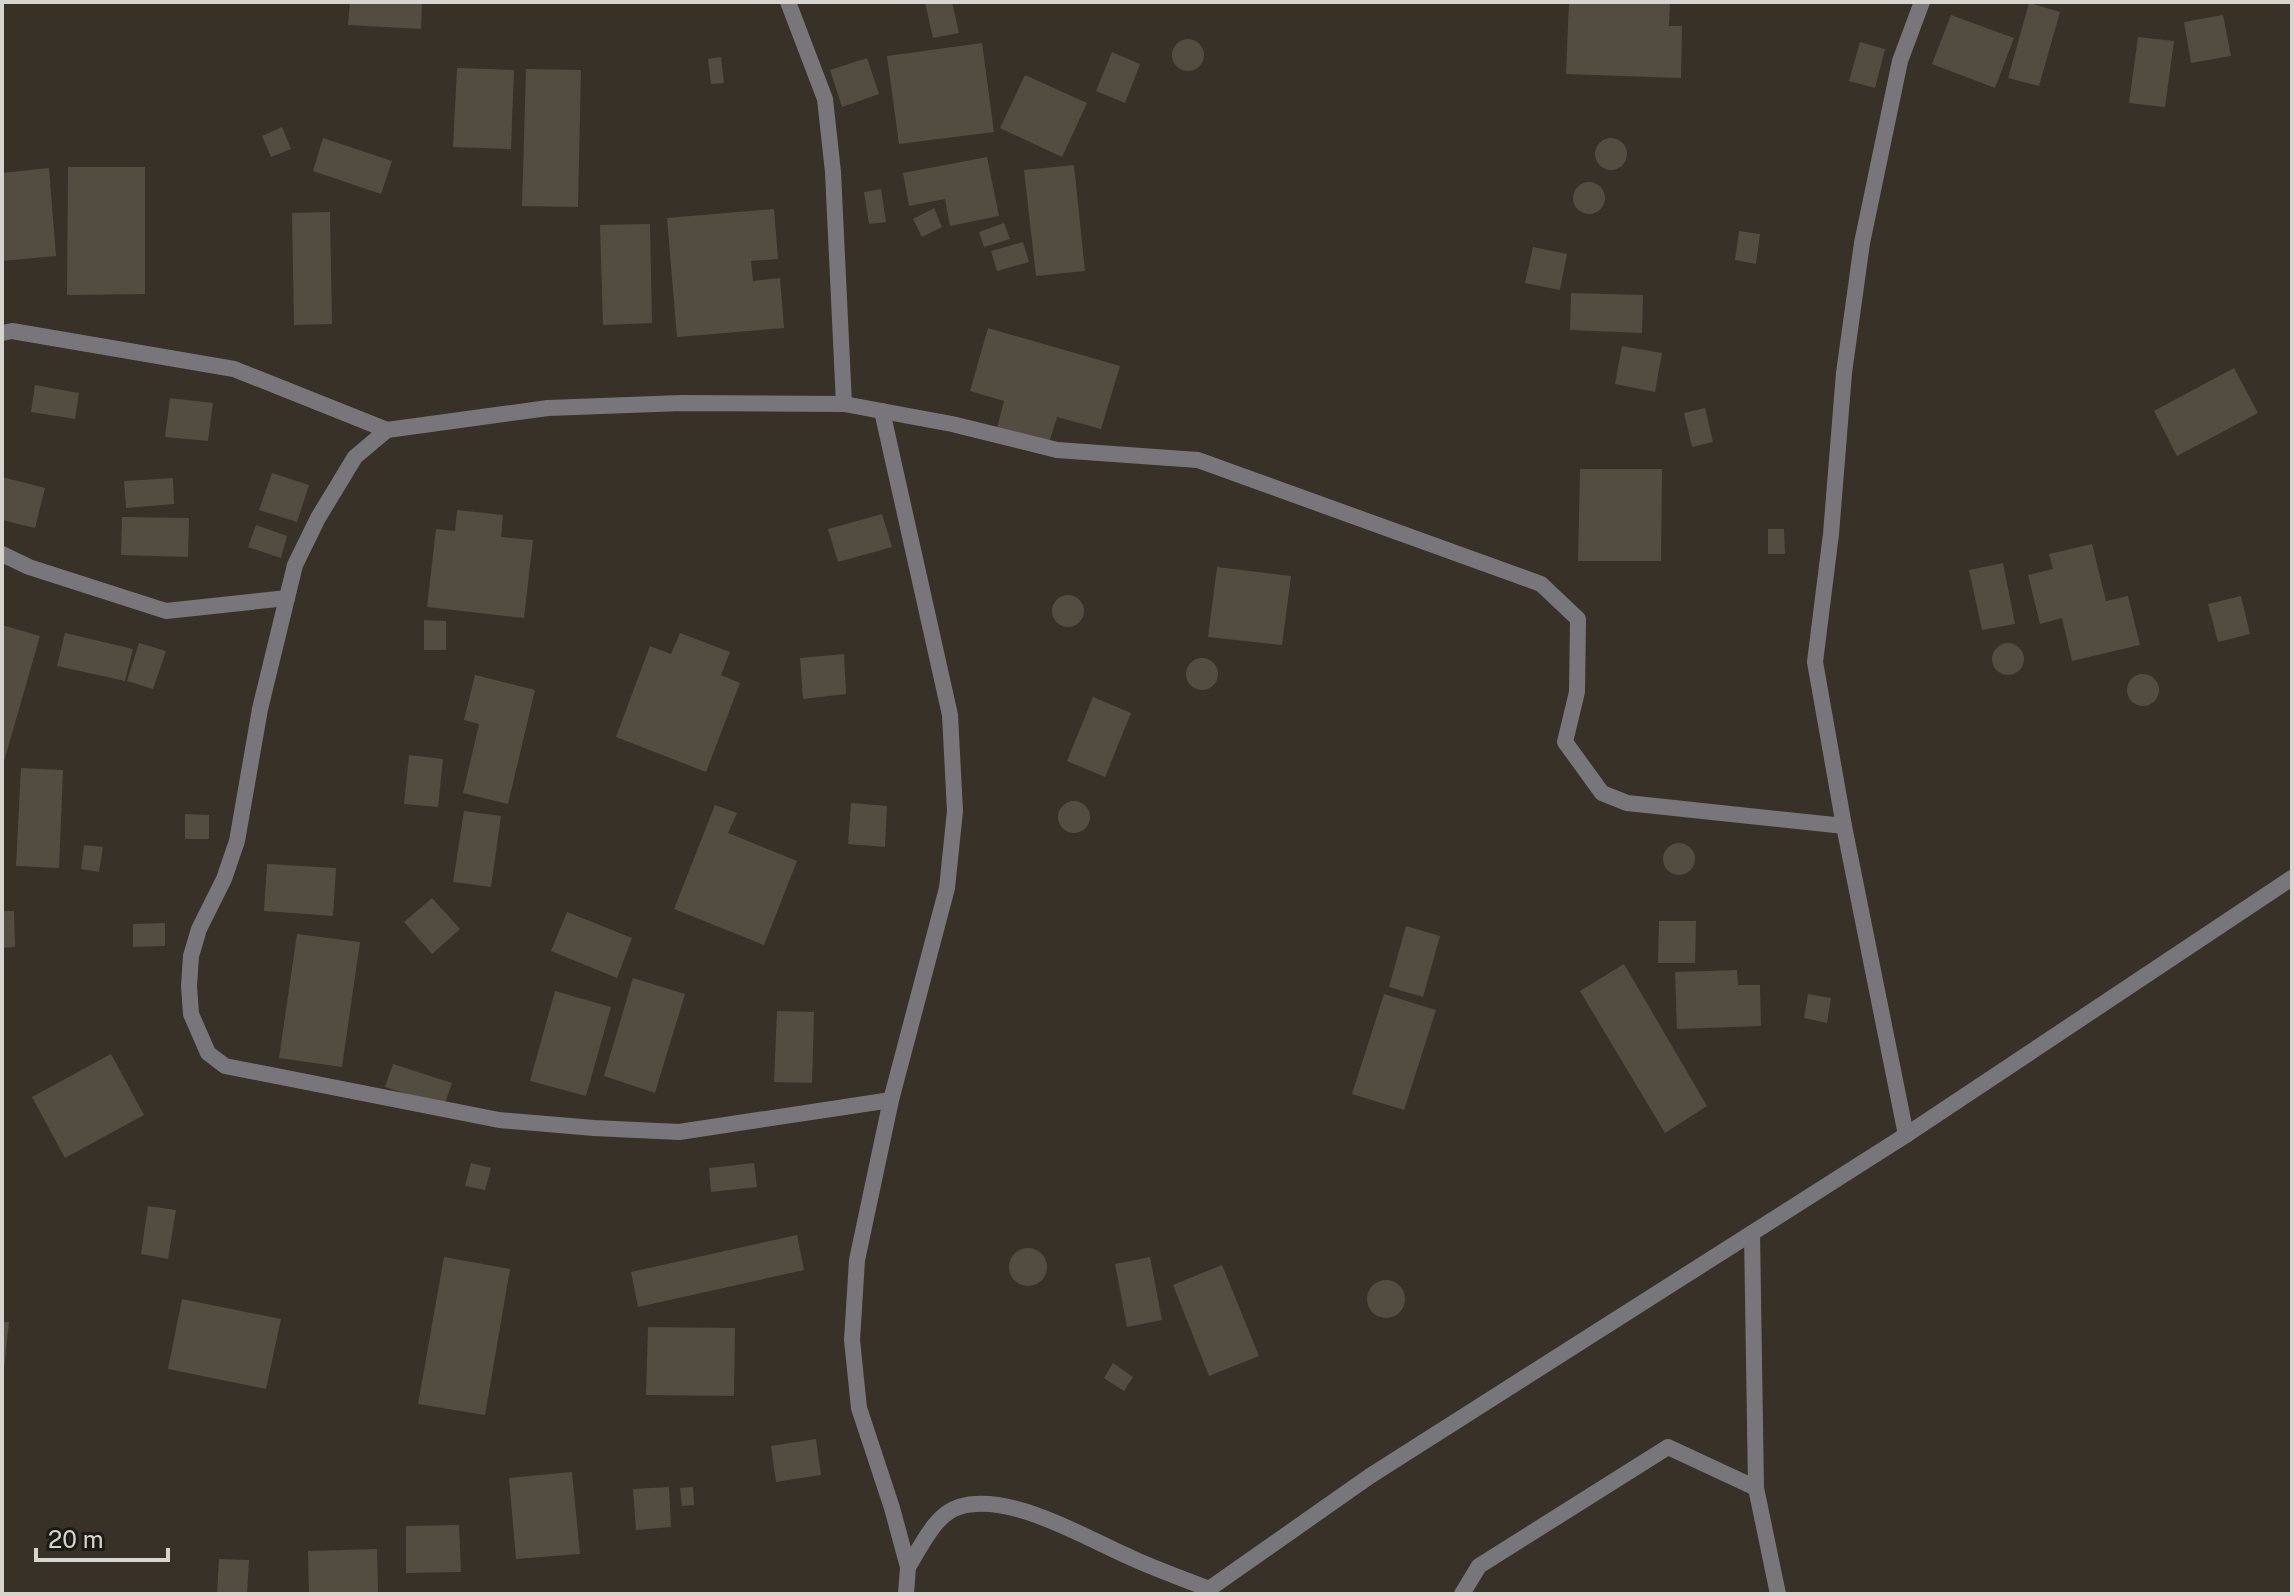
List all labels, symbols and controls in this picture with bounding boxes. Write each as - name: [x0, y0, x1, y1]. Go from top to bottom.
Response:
- scale bar: [36, 1512, 168, 1562]
- text: 20 m: [48, 1525, 104, 1553]

